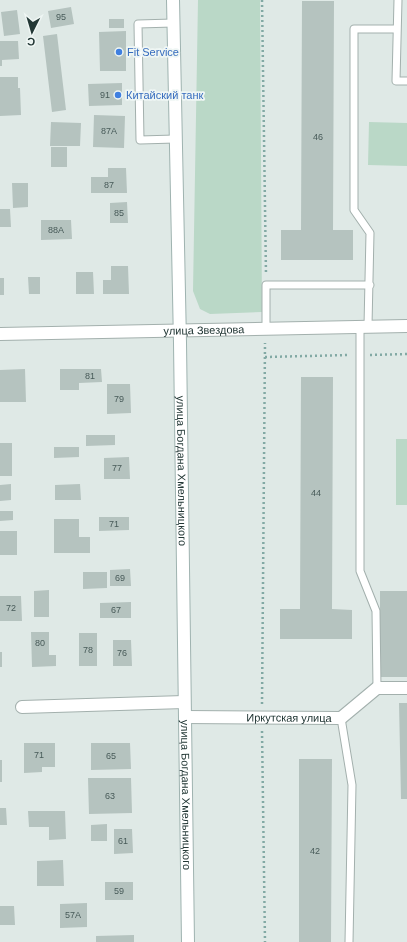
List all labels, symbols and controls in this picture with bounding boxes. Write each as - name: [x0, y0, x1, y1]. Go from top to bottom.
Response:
- north arrow: [12, 12, 52, 52]
- house number: 95: [56, 12, 66, 22]
- text: С: [27, 36, 36, 48]
- place label: Fit Service: [127, 46, 179, 58]
- marker: Fit Service: [114, 47, 124, 57]
- place label: Китайский танк: [126, 89, 203, 101]
- house number: 91: [100, 90, 110, 100]
- marker: Китайский танк: [113, 90, 123, 100]
- house number: 87А: [101, 126, 117, 136]
- house number: 46: [313, 132, 323, 142]
- house number: 87: [104, 180, 114, 190]
- house number: 85: [114, 208, 124, 218]
- house number: 88А: [48, 225, 64, 235]
- street label: улица Звездова: [163, 323, 245, 337]
- house number: 81: [85, 371, 95, 381]
- house number: 79: [114, 394, 124, 404]
- street label: улица Богдана Хмельницкого: [175, 396, 189, 546]
- house number: 77: [112, 463, 122, 473]
- house number: 44: [311, 488, 321, 498]
- house number: 71: [109, 519, 119, 529]
- house number: 69: [115, 573, 125, 583]
- house number: 72: [6, 603, 16, 613]
- house number: 67: [111, 605, 121, 615]
- house number: 80: [35, 638, 45, 648]
- house number: 78: [83, 645, 93, 655]
- house number: 76: [117, 648, 127, 658]
- street label: Иркутская улица: [246, 711, 333, 724]
- street label: улица Богдана Хмельницкого: [179, 720, 193, 870]
- house number: 71: [34, 750, 44, 760]
- house number: 65: [106, 751, 116, 761]
- house number: 63: [105, 791, 115, 801]
- house number: 61: [118, 836, 128, 846]
- house number: 42: [310, 846, 320, 856]
- house number: 59: [114, 886, 124, 896]
- house number: 57А: [65, 910, 81, 920]

